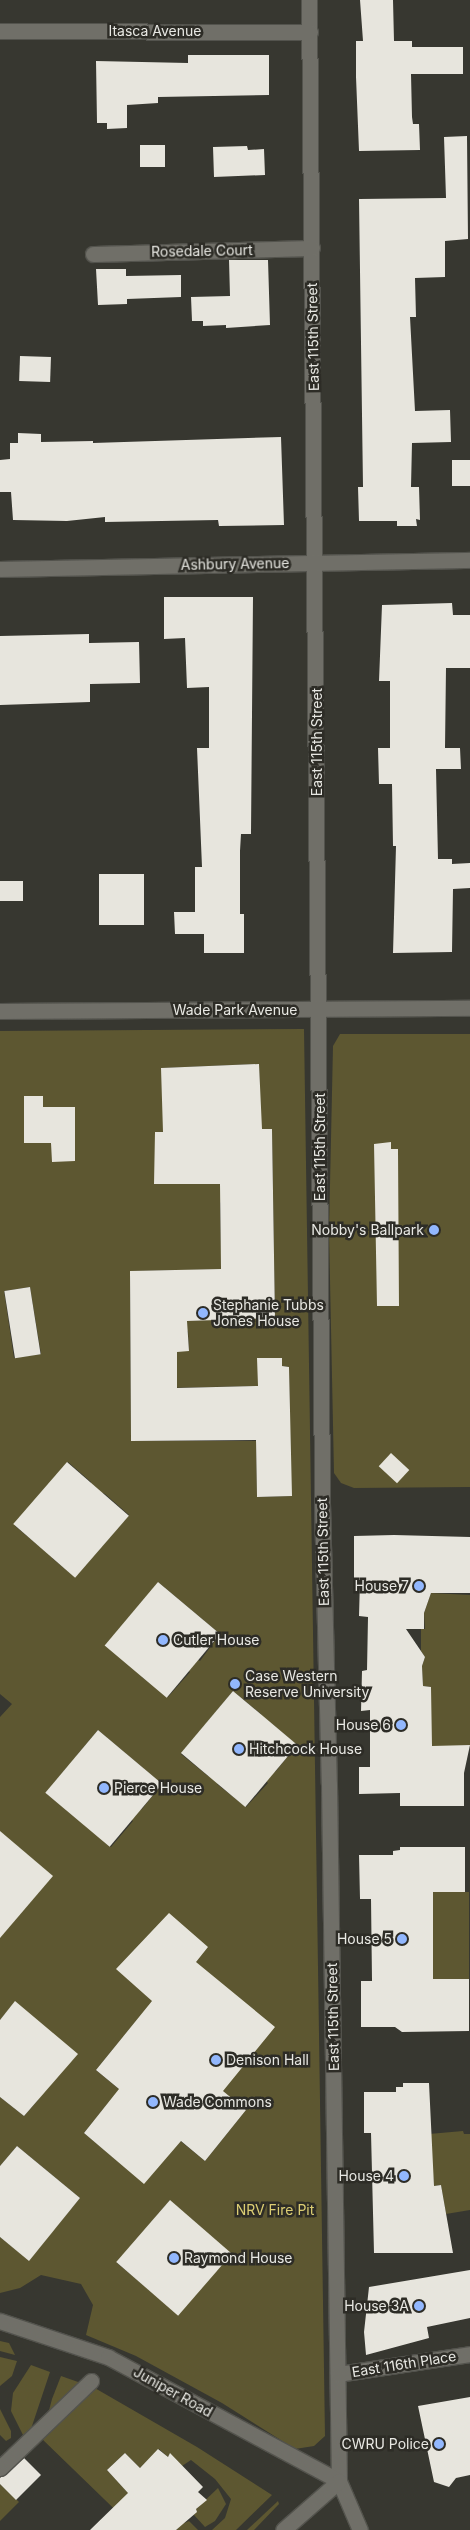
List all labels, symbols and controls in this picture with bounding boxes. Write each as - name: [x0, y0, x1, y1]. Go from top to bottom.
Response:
- street label: Itasca Avenue: [109, 23, 201, 39]
- street label: Rosedale Court: [151, 242, 253, 260]
- street label: East 115th Street: [304, 283, 322, 391]
- street label: Ashbury Avenue: [181, 555, 289, 573]
- street label: East 115th Street: [309, 688, 325, 796]
- street label: Wade Park Avenue: [173, 1002, 297, 1018]
- street label: East 115th Street: [312, 1093, 328, 1201]
- place label: Nobby's Ballpark: [311, 1222, 424, 1238]
- marker: Nobby's Ballpark: [428, 1224, 440, 1236]
- place label: Stephanie Tubbs Jones House: [213, 1297, 324, 1330]
- marker: Stephanie Tubbs Jones House: [197, 1307, 209, 1319]
- street label: East 115th Street: [314, 1498, 332, 1606]
- place label: House 7: [355, 1578, 409, 1594]
- marker: House 7: [413, 1580, 425, 1592]
- place label: Cutler House: [173, 1632, 259, 1648]
- marker: Cutler House: [157, 1634, 169, 1646]
- place label: Case Western Reserve University: [245, 1668, 369, 1700]
- marker: Case Western Reserve University: [229, 1678, 241, 1690]
- place label: House 6: [336, 1717, 391, 1733]
- marker: House 6: [395, 1719, 407, 1731]
- place label: Hitchcock House: [249, 1741, 362, 1757]
- marker: Hitchcock House: [233, 1743, 245, 1755]
- place label: Pierce House: [114, 1780, 202, 1796]
- marker: Pierce House: [98, 1782, 110, 1794]
- place label: House 5: [337, 1931, 392, 1947]
- marker: House 5: [396, 1933, 408, 1945]
- street label: East 115th Street: [324, 1963, 342, 2071]
- place label: Denison Hall: [226, 2052, 309, 2068]
- marker: Denison Hall: [210, 2054, 222, 2066]
- place label: Wade Commons: [163, 2094, 272, 2110]
- marker: Wade Commons: [147, 2096, 159, 2108]
- place label: House 4: [338, 2168, 394, 2184]
- marker: House 4: [398, 2170, 410, 2182]
- park label: NRV Fire Pit: [236, 2202, 314, 2218]
- place label: Raymond House: [184, 2250, 293, 2266]
- marker: Raymond House: [168, 2252, 180, 2264]
- place label: House 3A: [344, 2298, 409, 2314]
- marker: House 3A: [413, 2300, 425, 2312]
- street label: East 116th Place: [351, 2347, 457, 2381]
- street label: Juniper Road: [131, 2363, 215, 2421]
- place label: CWRU Police: [341, 2436, 429, 2452]
- marker: CWRU Police: [433, 2438, 445, 2450]

